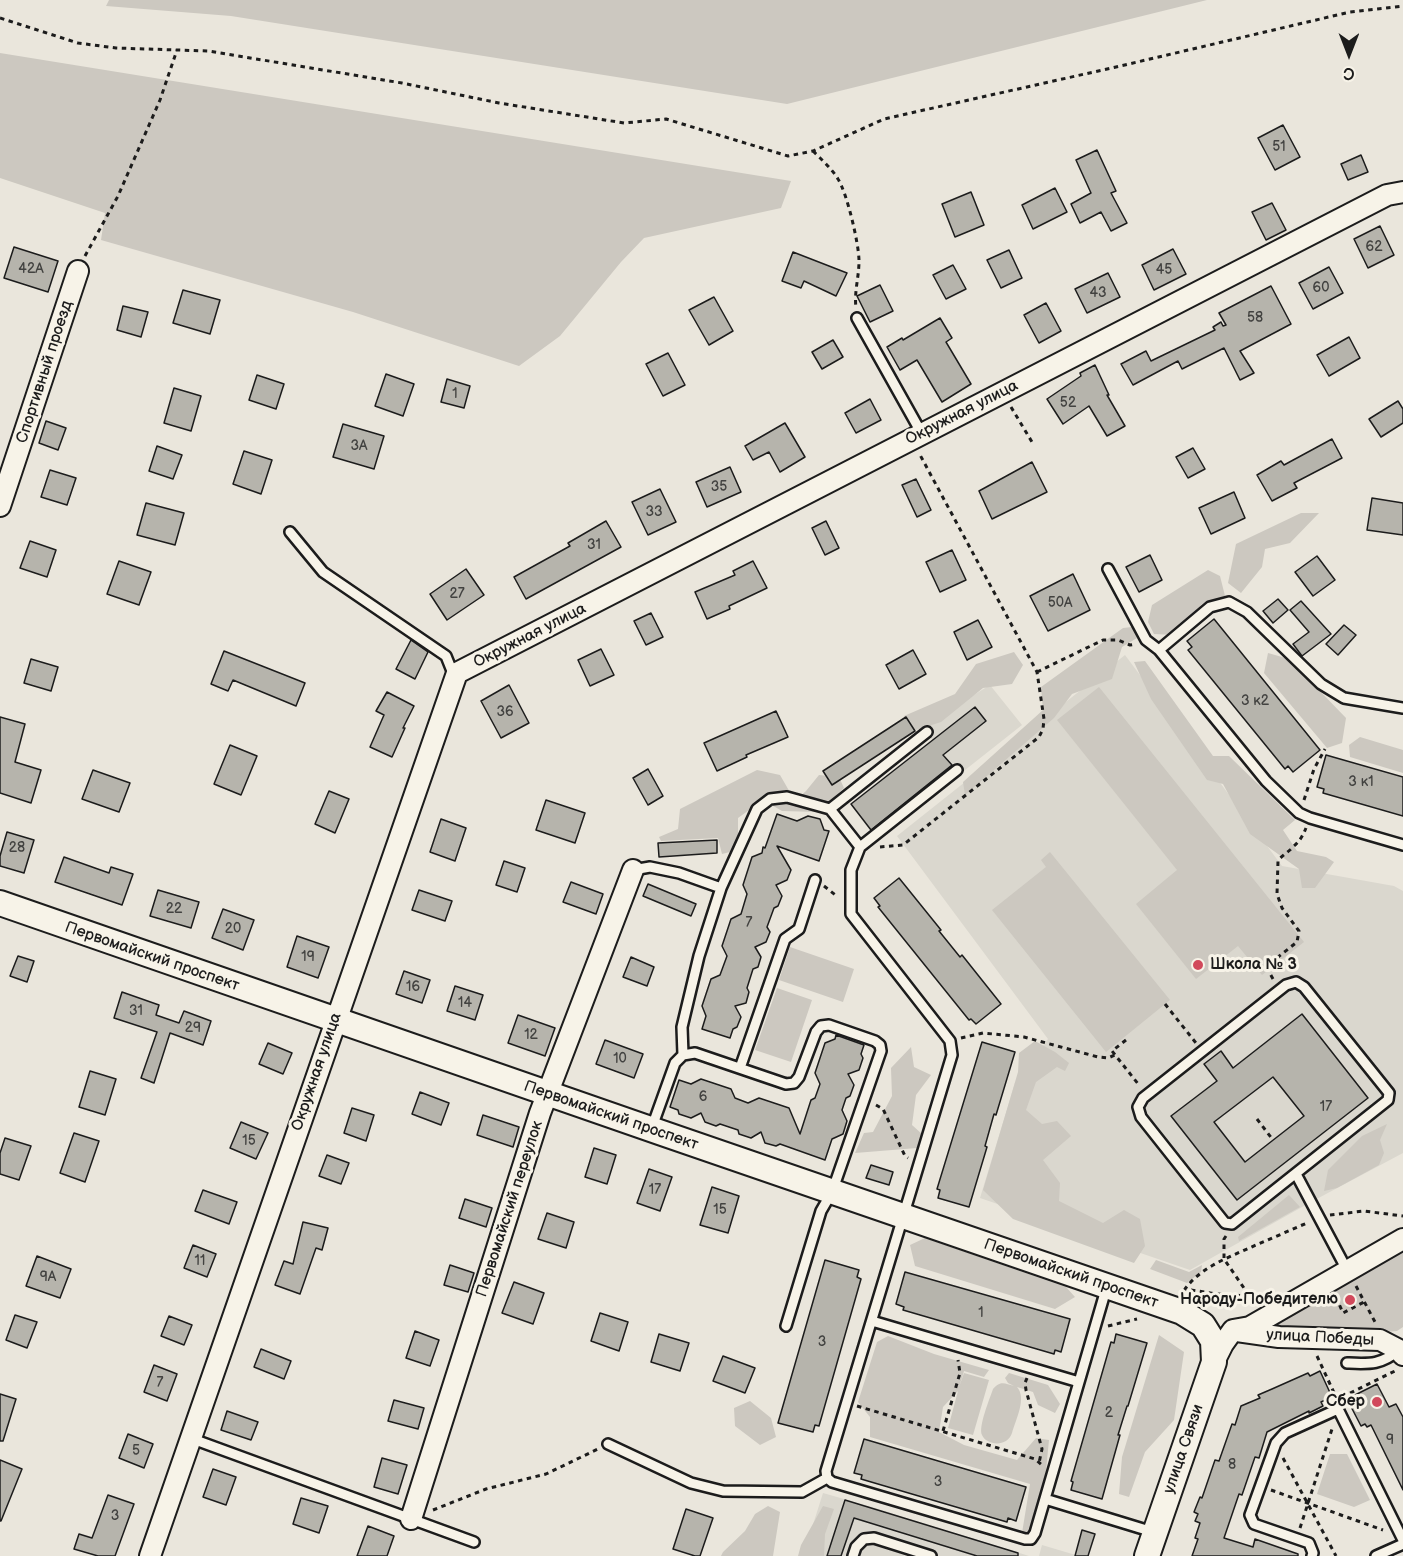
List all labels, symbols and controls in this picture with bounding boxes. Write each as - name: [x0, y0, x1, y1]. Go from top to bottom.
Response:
- north arrow: [1319, 24, 1379, 84]
- text: С: [1343, 63, 1355, 82]
- house number: 51: [1272, 139, 1286, 155]
- house number: 62: [1366, 239, 1382, 255]
- house number: 42А: [18, 261, 44, 277]
- house number: 45: [1156, 262, 1172, 278]
- house number: 60: [1313, 280, 1329, 296]
- house number: 43: [1089, 285, 1107, 301]
- street label: Спортивный проезд: [13, 298, 77, 446]
- house number: 58: [1247, 310, 1263, 326]
- street label: Окружная улица: [903, 376, 1021, 450]
- house number: 1: [452, 386, 458, 402]
- house number: 52: [1060, 395, 1076, 411]
- house number: 3А: [350, 438, 368, 454]
- house number: 35: [711, 479, 727, 495]
- house number: 33: [645, 504, 663, 520]
- house number: 31: [587, 537, 601, 553]
- house number: 27: [449, 586, 465, 602]
- house number: 50А: [1048, 595, 1072, 611]
- street label: Окружная улица: [471, 599, 589, 673]
- house number: 3 к2: [1241, 693, 1269, 709]
- house number: 36: [496, 704, 514, 720]
- house number: 3 к1: [1348, 774, 1374, 790]
- house number: 28: [9, 840, 25, 856]
- house number: 22: [166, 901, 182, 917]
- house number: 7: [746, 915, 752, 931]
- street label: Первомайский проспект: [62, 918, 242, 996]
- house number: 20: [225, 921, 241, 937]
- house number: 19: [301, 949, 315, 965]
- place label: Школа № 3: [1210, 955, 1297, 975]
- marker: Школа № 3: [1191, 958, 1205, 972]
- house number: 16: [406, 979, 420, 995]
- house number: 14: [458, 995, 472, 1011]
- house number: 31: [129, 1003, 143, 1019]
- street label: Окружная улица: [288, 1010, 346, 1134]
- house number: 29: [185, 1020, 201, 1036]
- house number: 12: [524, 1027, 538, 1043]
- house number: 10: [613, 1051, 627, 1067]
- street label: Первомайский проспект: [521, 1077, 701, 1155]
- house number: 6: [699, 1089, 707, 1105]
- house number: 17: [1320, 1099, 1332, 1115]
- street label: Первомайский переулок: [472, 1119, 548, 1299]
- house number: 15: [242, 1133, 256, 1149]
- house number: 17: [649, 1182, 661, 1198]
- house number: 15: [713, 1202, 727, 1218]
- street label: Первомайский проспект: [981, 1235, 1161, 1313]
- house number: 11: [195, 1253, 205, 1269]
- house number: 9А: [40, 1269, 56, 1285]
- place label: Народу-Победителю: [1180, 1290, 1338, 1310]
- marker: Народу-Победителю: [1343, 1293, 1357, 1307]
- house number: 1: [978, 1305, 984, 1321]
- street label: улица Победы: [1266, 1326, 1374, 1350]
- house number: 3: [818, 1334, 826, 1350]
- house number: 7: [157, 1375, 163, 1391]
- place label: Сбер: [1326, 1392, 1365, 1412]
- marker: Сбер: [1370, 1395, 1384, 1409]
- street label: улица Связи: [1160, 1402, 1208, 1496]
- house number: 2: [1105, 1405, 1113, 1421]
- house number: 9: [1386, 1432, 1394, 1448]
- house number: 5: [132, 1443, 140, 1459]
- house number: 8: [1228, 1457, 1236, 1473]
- house number: 3: [934, 1474, 942, 1490]
- house number: 3: [111, 1508, 119, 1524]

